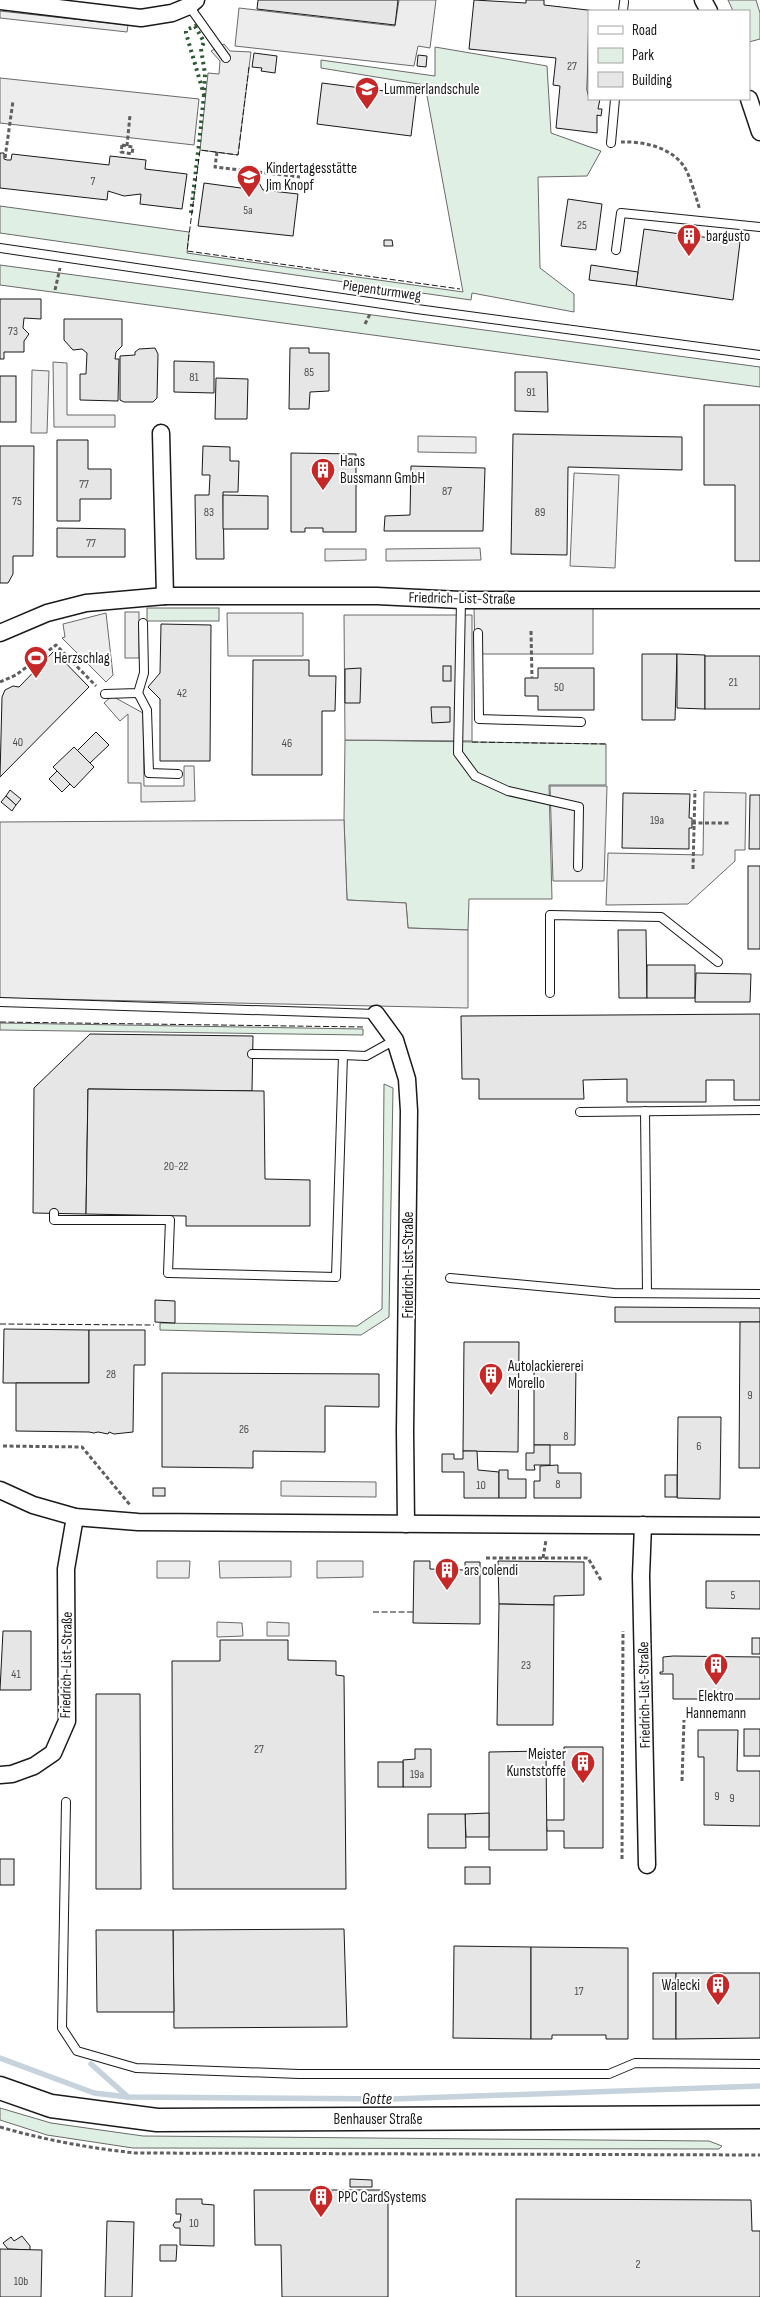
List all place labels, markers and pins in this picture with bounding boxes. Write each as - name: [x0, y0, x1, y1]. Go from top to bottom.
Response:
- school or university icon: Lummerlandschule: [354, 76, 380, 110]
- place label: Lummerlandschule: [384, 80, 480, 99]
- place label: Kindertagesstätte Jim Knopf: [265, 159, 357, 195]
- school or university icon: Kindertagesstätte Jim Knopf: [236, 164, 262, 198]
- building icon: bargusto: [676, 223, 702, 257]
- place label: bargusto: [706, 227, 750, 246]
- place label: Hans Bussmann GmbH: [340, 452, 425, 488]
- building icon: Hans Bussmann GmbH: [310, 457, 336, 491]
- sports icon: Herzschlag: [23, 645, 49, 679]
- place label: Herzschlag: [54, 649, 110, 668]
- place label: Autolackiererei Morello: [507, 1357, 584, 1393]
- building icon: Autolackiererei Morello: [478, 1362, 504, 1396]
- building icon: ars colendi: [434, 1557, 460, 1591]
- place label: ars colendi: [464, 1561, 518, 1580]
- building icon: Elektro Hannemann: [703, 1652, 729, 1686]
- place label: Elektro Hannemann: [686, 1687, 746, 1723]
- place label: Meister Kunststoffe: [507, 1745, 567, 1781]
- building icon: Meister Kunststoffe: [570, 1750, 596, 1784]
- building icon: Walecki: [705, 1972, 731, 2006]
- place label: Walecki: [662, 1976, 700, 1995]
- building icon: PPC CardSystems: [308, 2184, 334, 2218]
- place label: PPC CardSystems: [338, 2188, 427, 2207]

